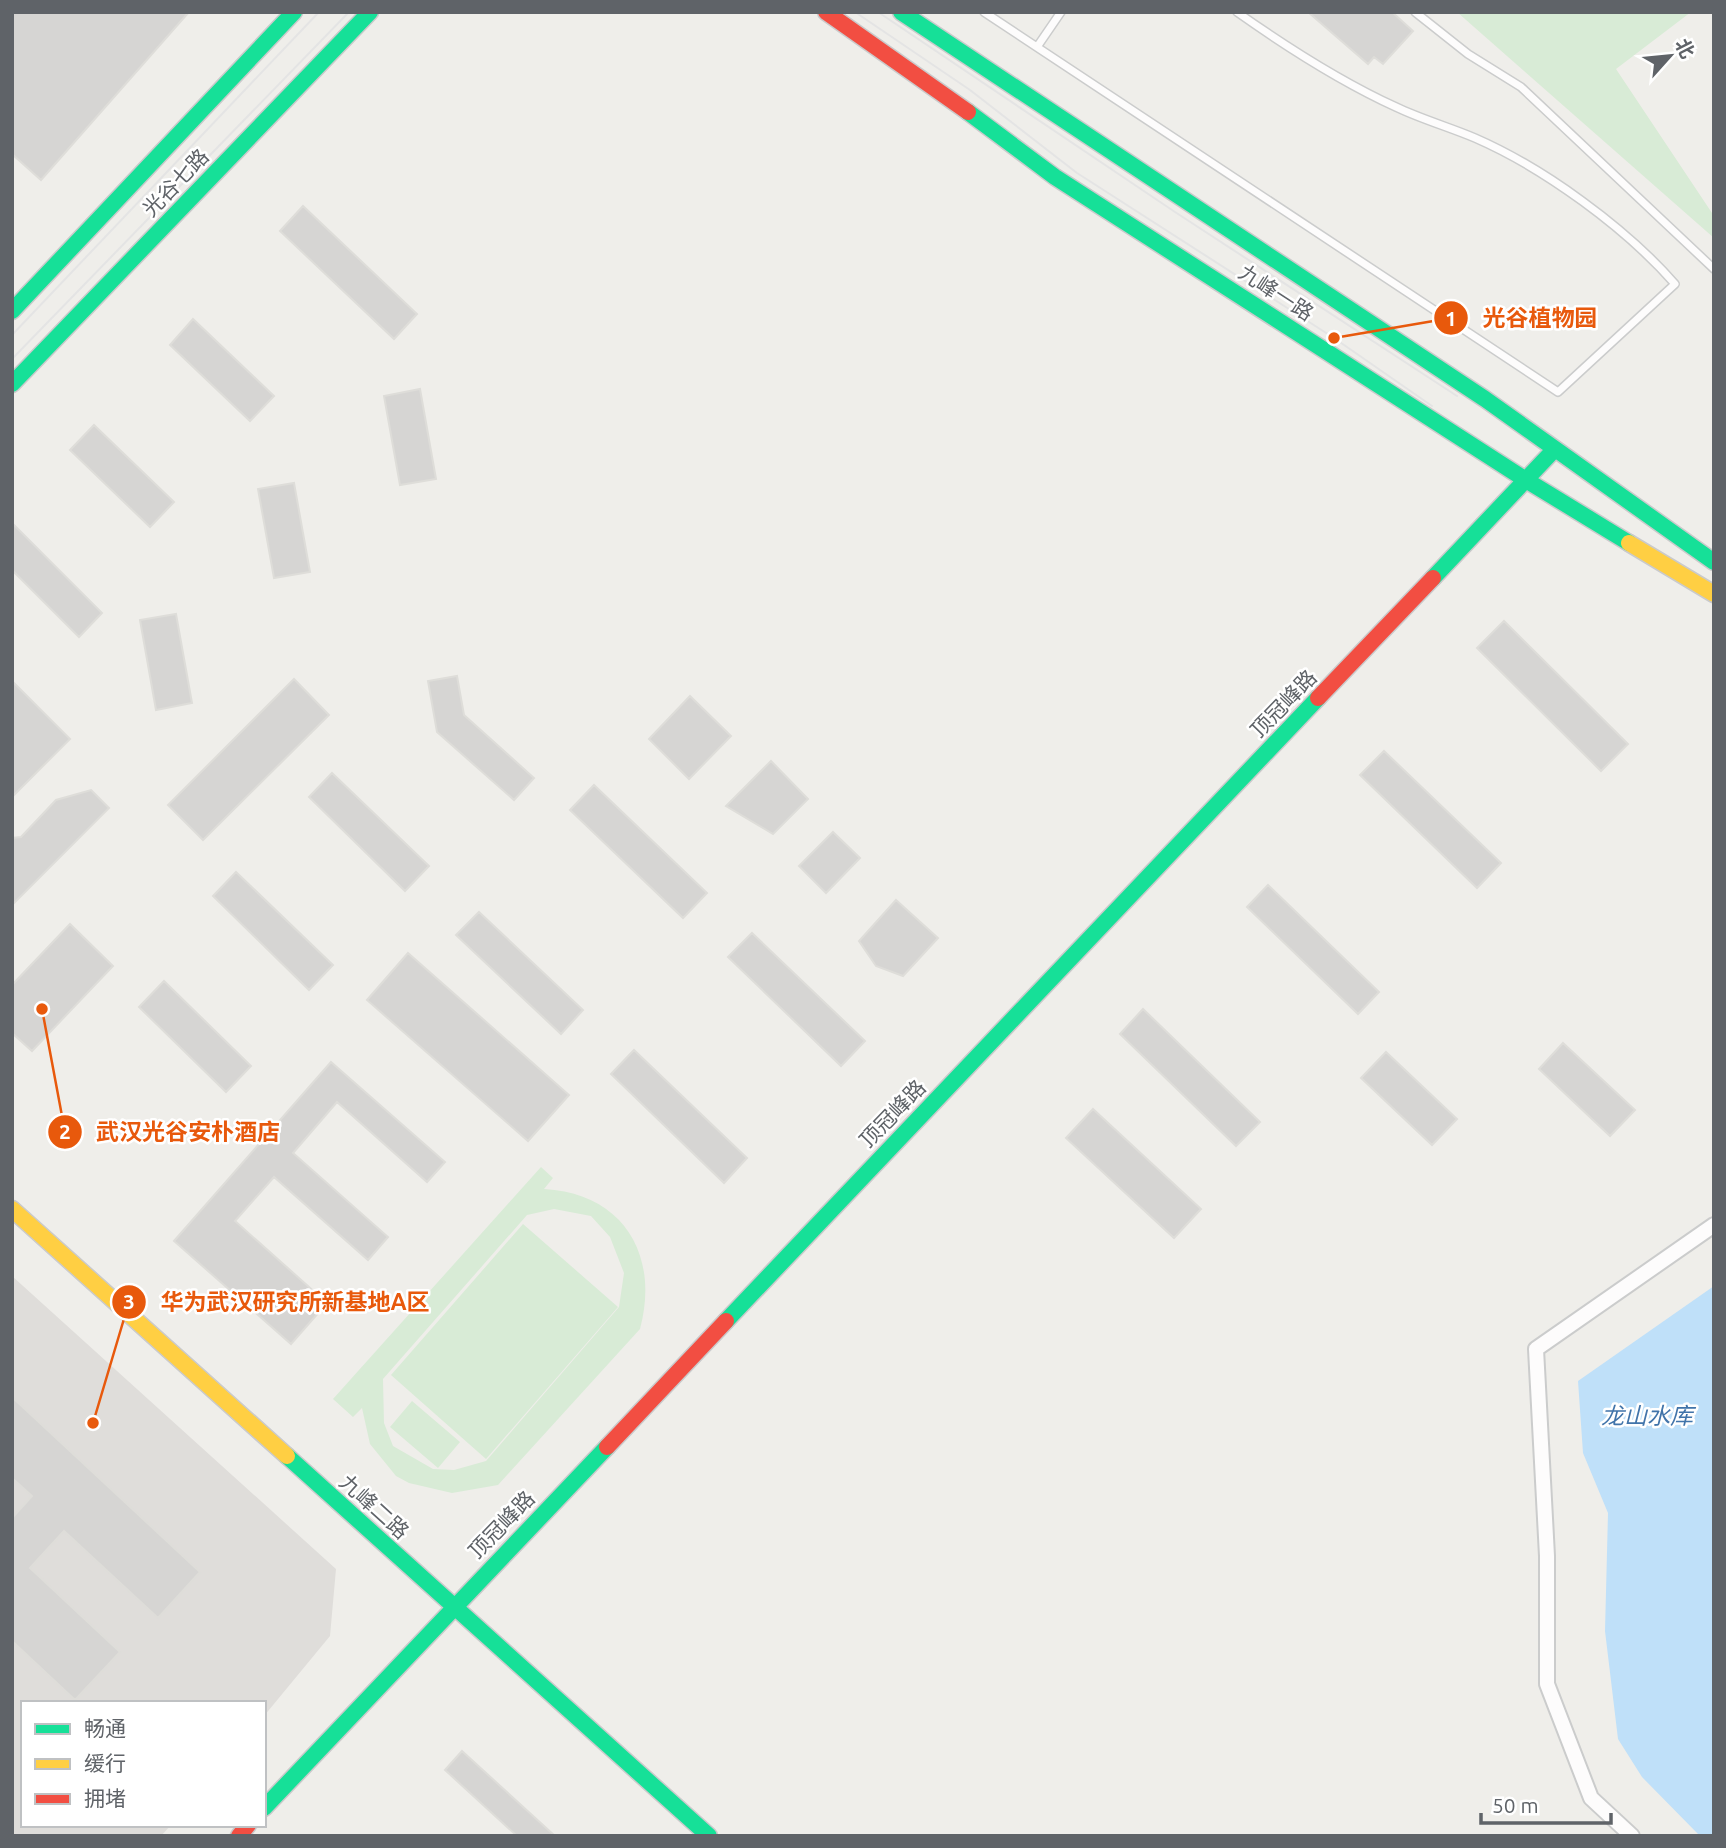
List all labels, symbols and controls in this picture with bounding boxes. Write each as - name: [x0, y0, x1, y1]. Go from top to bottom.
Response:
- north arrow: [1635, 21, 1705, 91]
- text: 北: [1671, 35, 1699, 62]
- street label: 光谷七路: [137, 144, 213, 221]
- street label: 九峰一路: [1235, 259, 1318, 325]
- callout: 光谷植物园: [1434, 296, 1612, 340]
- text: 光谷植物园: [1483, 305, 1598, 330]
- text: 1: [1445, 306, 1457, 330]
- street label: 顶冠峰路: [1245, 665, 1321, 742]
- street label: 顶冠峰路: [854, 1075, 930, 1152]
- callout: 武汉光谷安朴酒店: [47, 1110, 294, 1154]
- text: 2: [59, 1119, 71, 1143]
- text: 武汉光谷安朴酒店: [96, 1119, 280, 1144]
- callout: 华为武汉研究所新基地A区: [111, 1280, 444, 1324]
- text: 3: [123, 1289, 135, 1313]
- text: 华为武汉研究所新基地A区: [160, 1289, 430, 1314]
- water label: 龙山水库: [1601, 1403, 1697, 1428]
- street label: 九峰二路: [335, 1469, 414, 1543]
- street label: 顶冠峰路: [463, 1486, 539, 1563]
- legend: [21, 1701, 266, 1827]
- text: 畅通: [84, 1716, 126, 1740]
- text: 缓行: [84, 1751, 126, 1775]
- scale bar: [1481, 1782, 1610, 1826]
- text: 拥堵: [84, 1786, 126, 1810]
- text: 50 m: [1492, 1793, 1539, 1817]

